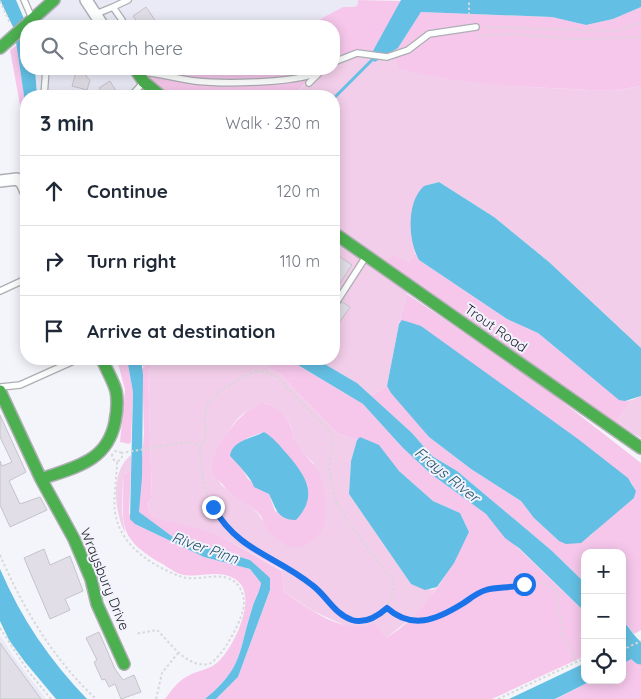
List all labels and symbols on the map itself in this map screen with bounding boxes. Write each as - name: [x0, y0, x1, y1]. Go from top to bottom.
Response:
- street label: Trout Road: [461, 300, 531, 356]
- water label: Frays River: [411, 443, 485, 508]
- route end: [202, 496, 225, 519]
- street label: Wraysbury Drive: [76, 525, 134, 633]
- water label: River Pinn: [169, 527, 241, 568]
- route start: [513, 573, 536, 596]

